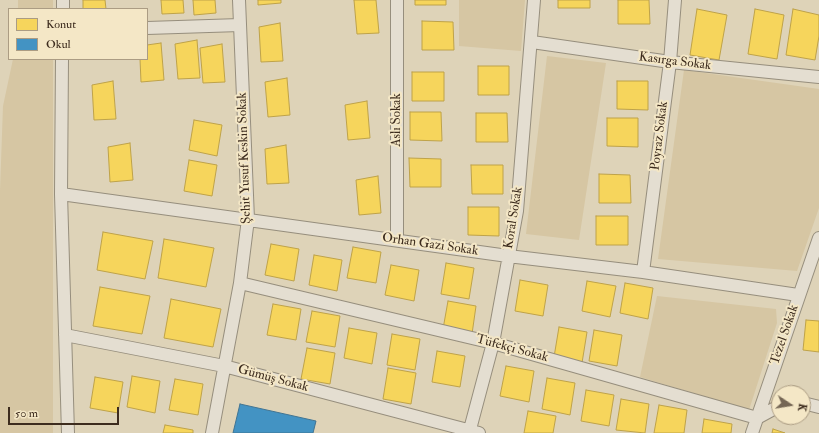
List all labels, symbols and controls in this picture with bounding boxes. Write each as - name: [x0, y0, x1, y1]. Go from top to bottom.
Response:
- legend: [8, 8, 148, 60]
- text: Konut: [46, 17, 76, 32]
- text: Okul: [46, 37, 71, 52]
- street label: Kasırga Sokak: [638, 50, 712, 74]
- street label: Şehit Yusuf Keskin Sokak: [235, 92, 255, 224]
- street label: Aslı Sokak: [389, 93, 405, 147]
- street label: Poyraz Sokak: [648, 101, 672, 171]
- street label: Koral Sokak: [501, 186, 527, 250]
- street label: Orhan Gazi Sokak: [381, 231, 479, 259]
- street label: Tezel Sokak: [767, 303, 803, 367]
- street label: Tüfekçi Sokak: [474, 332, 550, 366]
- street label: Gümüş Sokak: [236, 362, 310, 396]
- north arrow: [771, 385, 811, 425]
- scale bar: [10, 399, 121, 425]
- text: K: [795, 402, 809, 413]
- text: 50 m: [15, 406, 38, 421]

